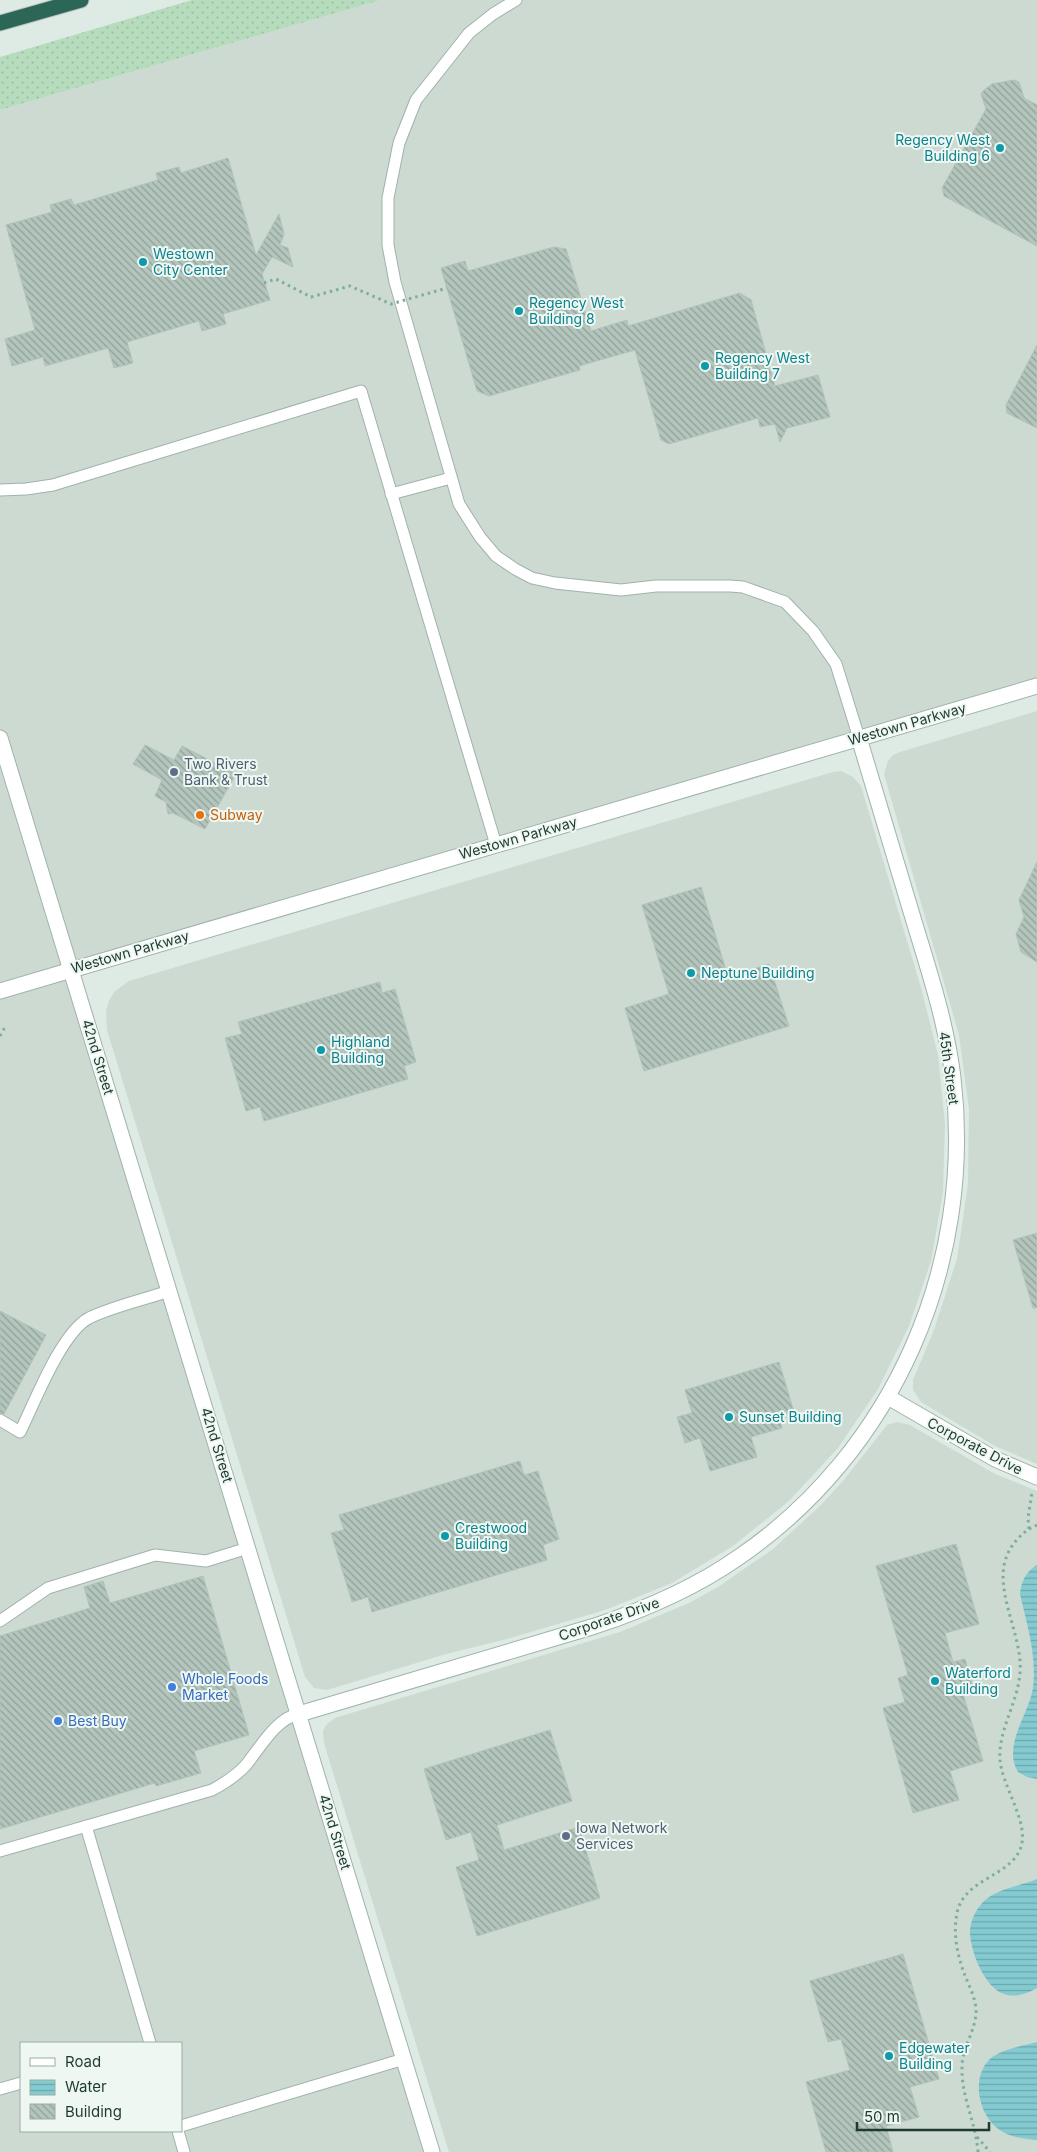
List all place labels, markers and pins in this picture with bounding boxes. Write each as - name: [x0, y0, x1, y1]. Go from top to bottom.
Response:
- place label: Regency West Building 6: [895, 131, 990, 164]
- marker: Regency West Building 6: [994, 142, 1006, 154]
- place label: Westown City Center: [153, 245, 228, 278]
- marker: Westown City Center: [137, 256, 149, 268]
- place label: Regency West Building 8: [529, 294, 624, 327]
- marker: Regency West Building 8: [513, 305, 525, 317]
- place label: Regency West Building 7: [715, 349, 810, 382]
- marker: Regency West Building 7: [699, 360, 711, 372]
- place label: Two Rivers Bank & Trust: [184, 755, 268, 788]
- marker: Two Rivers Bank & Trust: [168, 766, 180, 778]
- place label: Subway: [210, 806, 263, 823]
- marker: Subway: [194, 809, 206, 821]
- place label: Neptune Building: [701, 964, 815, 981]
- marker: Neptune Building: [685, 967, 697, 979]
- place label: Highland Building: [331, 1033, 390, 1066]
- marker: Highland Building: [315, 1044, 327, 1056]
- place label: Sunset Building: [739, 1408, 842, 1425]
- marker: Sunset Building: [723, 1411, 735, 1423]
- place label: Crestwood Building: [455, 1519, 527, 1552]
- marker: Crestwood Building: [439, 1530, 451, 1542]
- place label: Waterford Building: [945, 1664, 1011, 1697]
- place label: Whole Foods Market: [182, 1670, 268, 1703]
- marker: Waterford Building: [929, 1675, 941, 1687]
- marker: Whole Foods Market: [166, 1681, 178, 1693]
- place label: Best Buy: [68, 1712, 127, 1729]
- marker: Best Buy: [52, 1715, 64, 1727]
- place label: Iowa Network Services: [576, 1819, 668, 1852]
- marker: Iowa Network Services: [560, 1830, 572, 1842]
- place label: Edgewater Building: [899, 2039, 970, 2072]
- marker: Edgewater Building: [883, 2050, 895, 2062]

